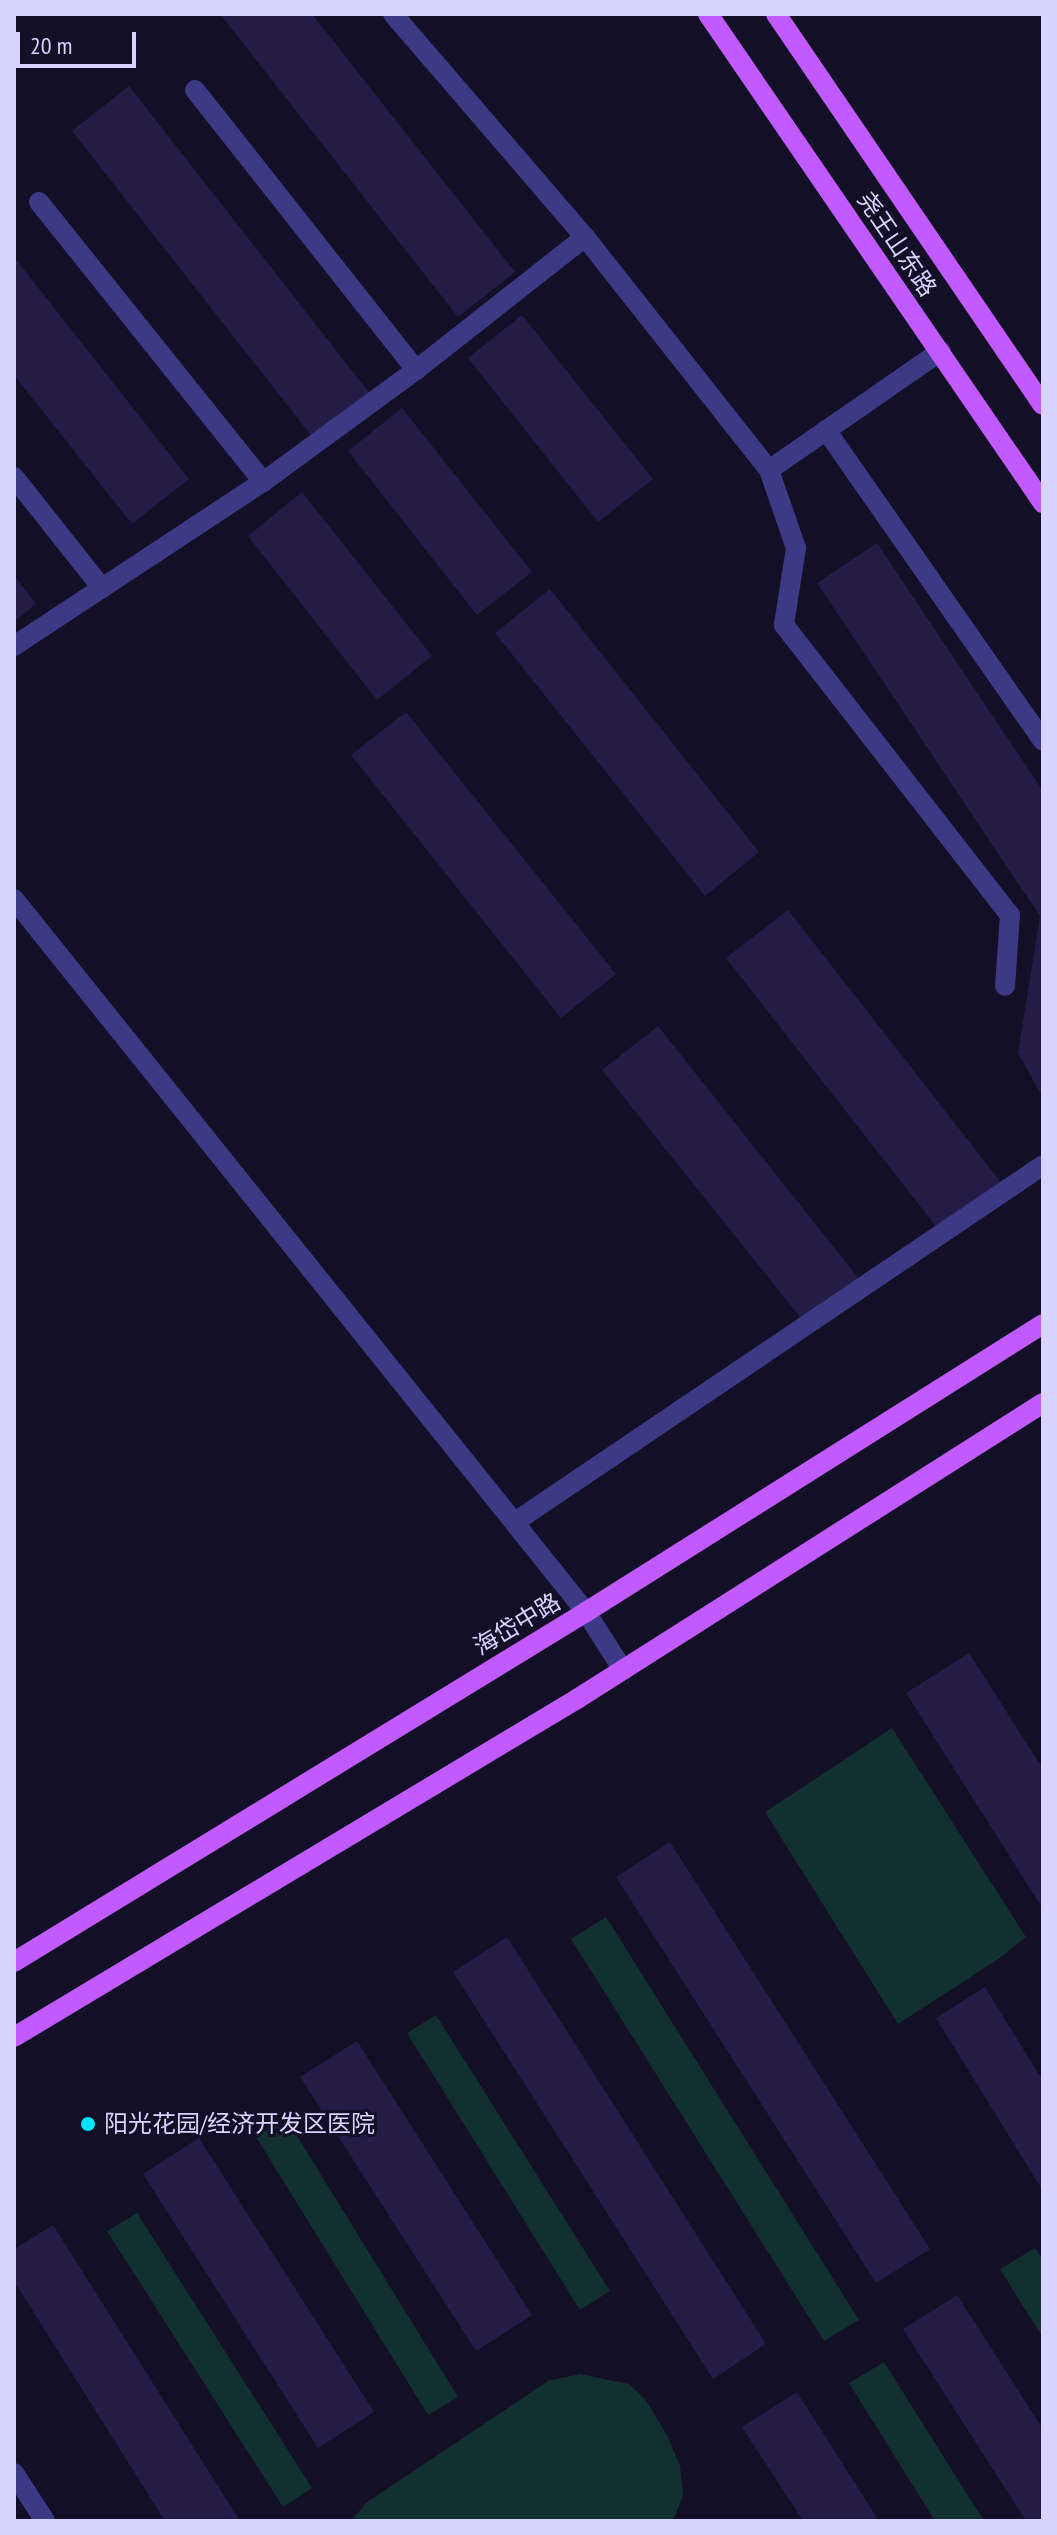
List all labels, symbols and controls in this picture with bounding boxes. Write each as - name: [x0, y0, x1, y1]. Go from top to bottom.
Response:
- scale bar: [20, 16, 140, 66]
- text: 20 m: [30, 30, 72, 61]
- street label: 尧王山东路: [852, 186, 942, 302]
- street label: 海岱中路: [468, 1587, 566, 1661]
- place label: 阳光花园/经济开发区医院: [104, 2110, 375, 2138]
- marker: 阳光花园/经济开发区医院: [79, 2115, 97, 2133]

